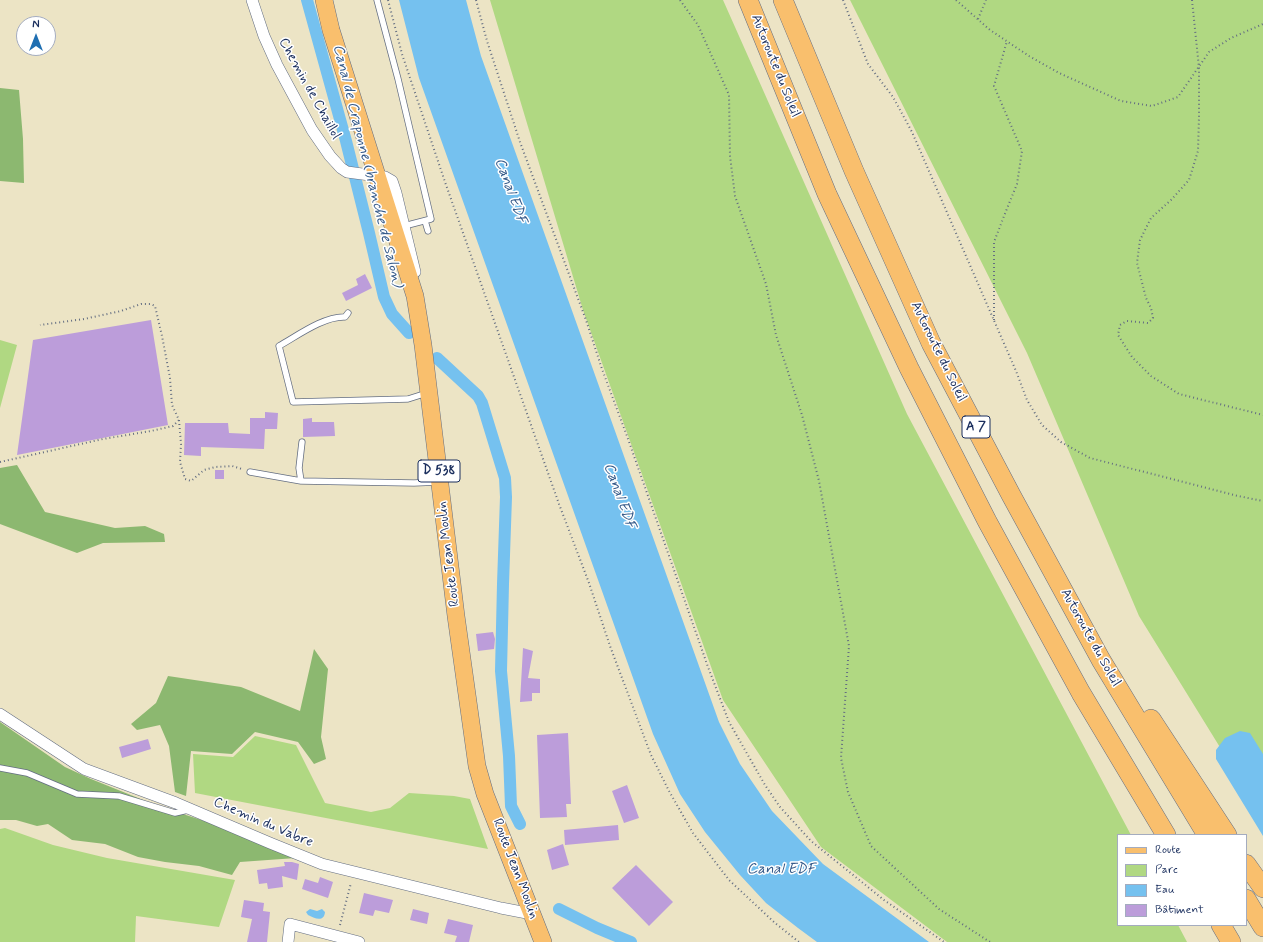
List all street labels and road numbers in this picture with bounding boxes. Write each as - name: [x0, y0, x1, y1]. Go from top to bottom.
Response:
- street label: Autoroute du Soleil: [747, 12, 803, 120]
- street label: Chemin de Chaillol: [274, 35, 344, 143]
- street label: Autoroute du Soleil: [906, 299, 970, 405]
- road number: A 7: [962, 416, 990, 438]
- road number: D 538: [418, 460, 460, 482]
- street label: Route Jean Moulin: [434, 500, 464, 608]
- street label: Autoroute du Soleil: [1056, 586, 1124, 690]
- street label: Chemin du Vabre: [211, 794, 315, 852]
- street label: Route Jean Moulin: [488, 816, 542, 922]

